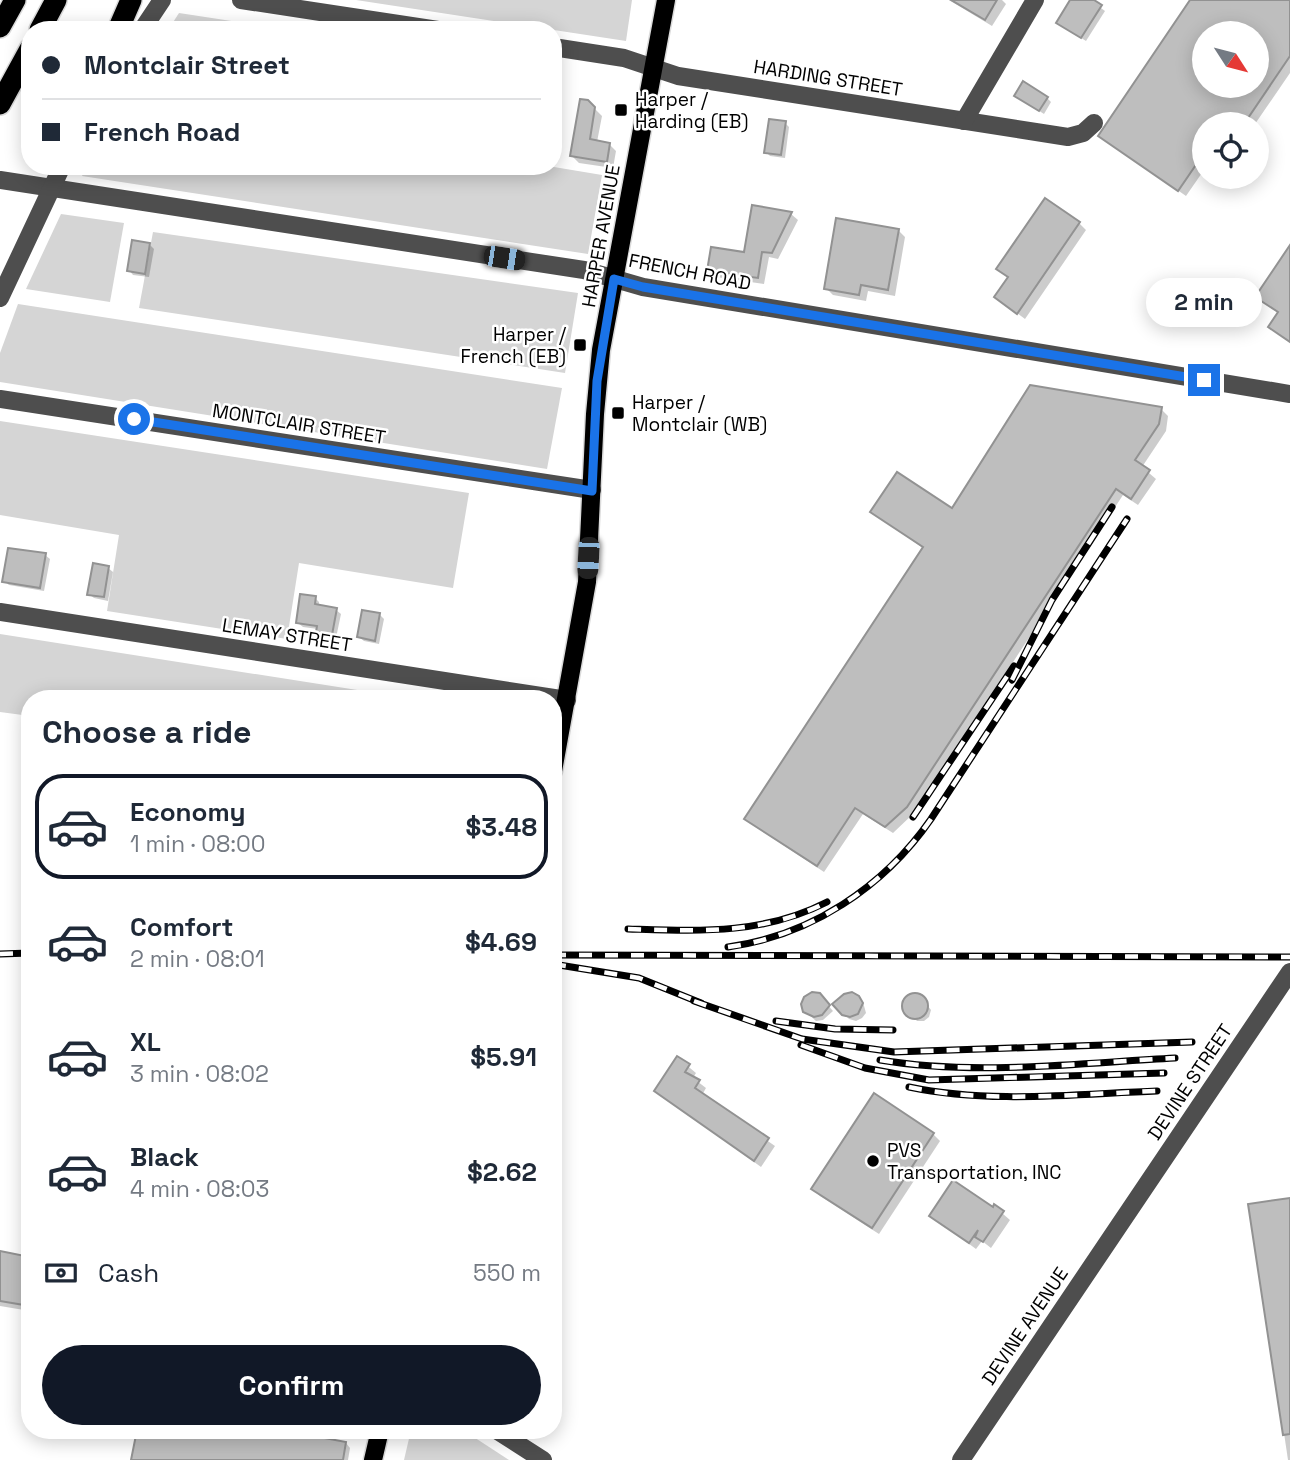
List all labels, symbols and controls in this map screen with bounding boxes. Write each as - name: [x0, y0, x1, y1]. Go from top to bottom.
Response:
- north arrow: [1192, 21, 1269, 98]
- map controls: [1192, 21, 1269, 189]
- text: Montclair Street: [84, 48, 290, 82]
- street label: HARDING STREET: [752, 54, 904, 102]
- place label: Harper / Harding (EB): [635, 87, 748, 134]
- marker: Harper / Harding (EB): [613, 102, 629, 118]
- button: locate: [1192, 112, 1269, 189]
- text: French Road: [84, 115, 240, 149]
- street label: HARPER AVENUE: [576, 163, 626, 309]
- car: [482, 244, 527, 272]
- street label: FRENCH ROAD: [627, 248, 753, 296]
- callout: 2 min: [1146, 278, 1262, 328]
- text: 2 min: [1174, 287, 1234, 317]
- place label: Harper / French (EB): [461, 322, 567, 369]
- marker: Harper / French (EB): [572, 337, 588, 353]
- route end: [1188, 364, 1220, 396]
- place label: Harper / Montclair (WB): [632, 390, 767, 437]
- street label: MONTCLAIR STREET: [211, 398, 387, 450]
- route start: [118, 403, 150, 435]
- marker: Harper / Montclair (WB): [610, 405, 626, 421]
- car: [577, 536, 600, 580]
- street label: LEMAY STREET: [220, 612, 354, 658]
- text: Choose a ride: [42, 712, 252, 752]
- icon: car: [46, 795, 109, 858]
- text: Economy: [130, 795, 246, 829]
- text: $3.48: [466, 810, 537, 844]
- text: 1 min · 08:00: [130, 829, 266, 859]
- icon: car: [46, 910, 109, 973]
- text: Comfort: [130, 910, 233, 944]
- text: $4.69: [465, 925, 537, 959]
- text: 2 min · 08:01: [130, 944, 265, 974]
- street label: DEVINE STREET: [1142, 1019, 1238, 1145]
- icon: car: [46, 1025, 109, 1088]
- text: XL: [130, 1025, 161, 1059]
- text: $5.91: [470, 1040, 537, 1074]
- text: 3 min · 08:02: [130, 1059, 269, 1089]
- place label: PVS Transportation, INC: [887, 1138, 1062, 1185]
- icon: car: [46, 1140, 109, 1203]
- text: Black: [130, 1140, 199, 1174]
- marker: PVS Transportation, INC: [865, 1153, 881, 1169]
- text: $2.62: [467, 1155, 537, 1189]
- text: 4 min · 08:03: [130, 1174, 269, 1204]
- icon: cash: [42, 1254, 80, 1292]
- text: Cash: [98, 1256, 159, 1290]
- text: 550 m: [473, 1258, 541, 1288]
- street label: DEVINE AVENUE: [976, 1262, 1074, 1390]
- button: Confirm: [42, 1345, 541, 1425]

